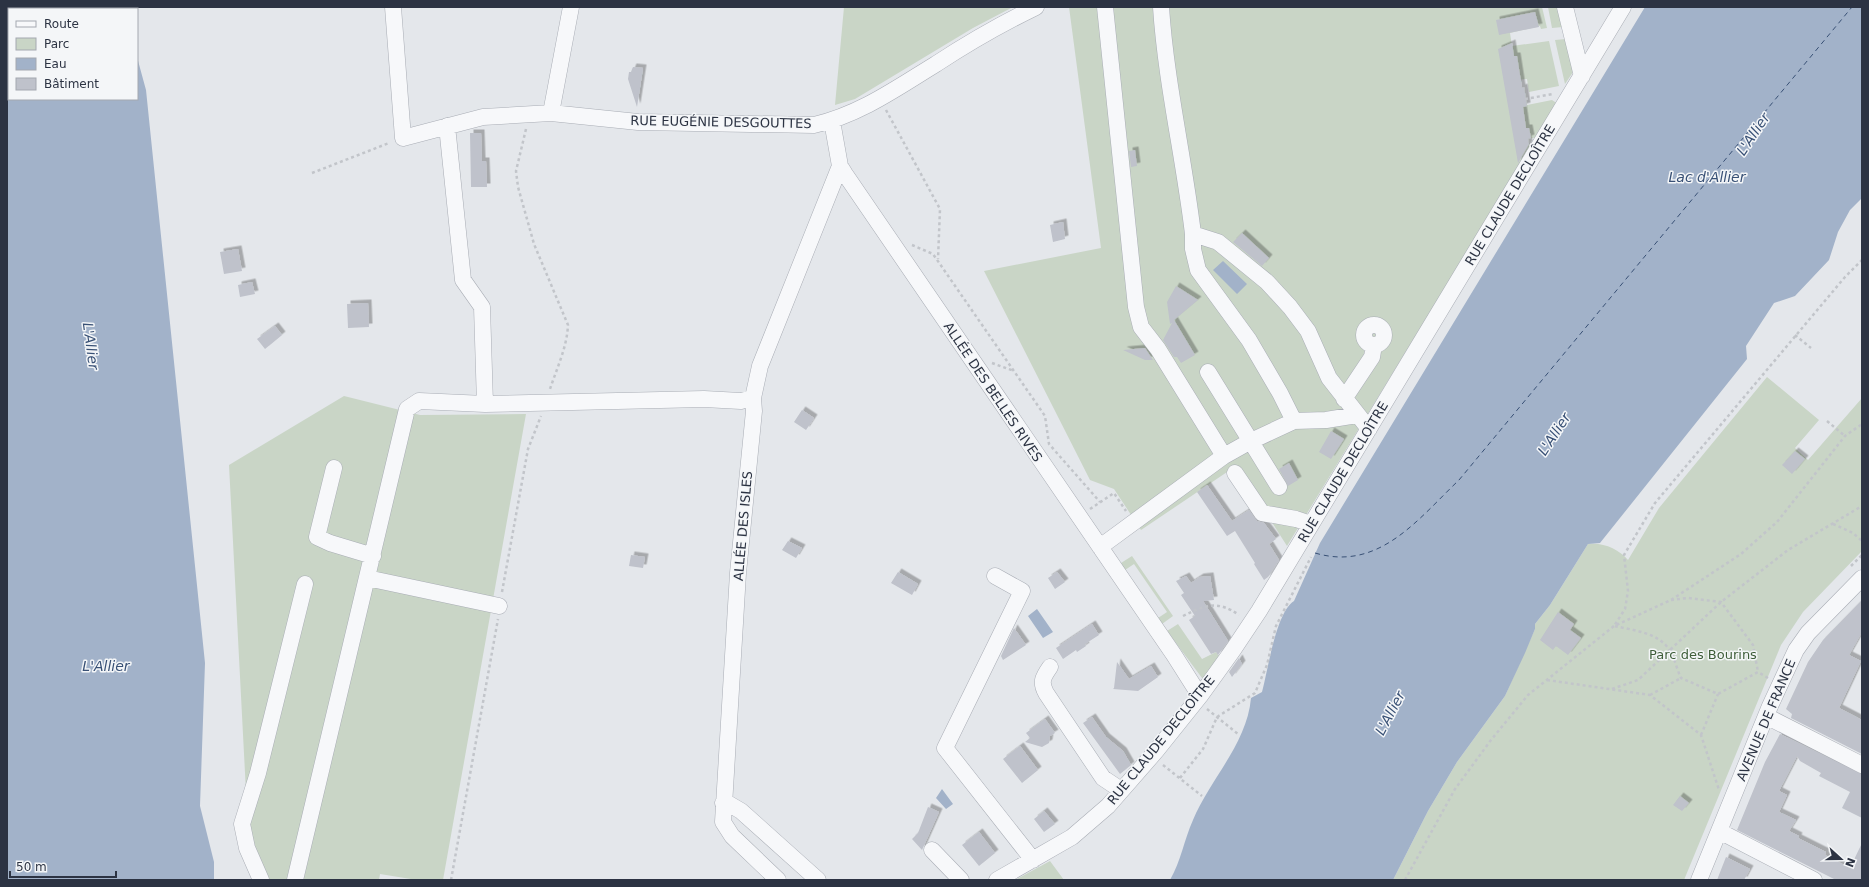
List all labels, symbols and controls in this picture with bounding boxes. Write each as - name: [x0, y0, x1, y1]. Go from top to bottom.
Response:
- legend: [8, 8, 138, 100]
- text: Route: [44, 17, 79, 31]
- text: Parc: [44, 37, 69, 51]
- text: Eau: [44, 57, 67, 71]
- text: Bâtiment: [44, 77, 99, 91]
- water label: L'Allier: [1733, 109, 1774, 158]
- street label: RUE EUGÉNIE DESGOUTTES: [630, 113, 812, 131]
- street label: RUE CLAUDE DECLOÎTRE: [1462, 122, 1558, 268]
- water label: Lac d'Allier: [1669, 169, 1747, 185]
- street label: ALLÉE DES BELLES RIVES: [941, 319, 1045, 465]
- water label: L'Allier: [80, 321, 102, 372]
- street label: RUE CLAUDE DECLOÎTRE: [1295, 399, 1391, 545]
- water label: L'Allier: [1534, 409, 1574, 458]
- street label: ALLÉE DES ISLES: [731, 470, 755, 582]
- park label: Parc des Bourins: [1649, 647, 1757, 662]
- street label: AVENUE DE FRANCE: [1734, 657, 1798, 783]
- water label: L'Allier: [82, 658, 131, 674]
- street label: RUE CLAUDE DECLOÎTRE: [1104, 672, 1218, 808]
- water label: L'Allier: [1372, 687, 1409, 738]
- north arrow: [1821, 839, 1861, 879]
- scale bar: [10, 853, 116, 879]
- text: N: [1842, 856, 1858, 869]
- text: 50 m: [16, 860, 47, 874]

